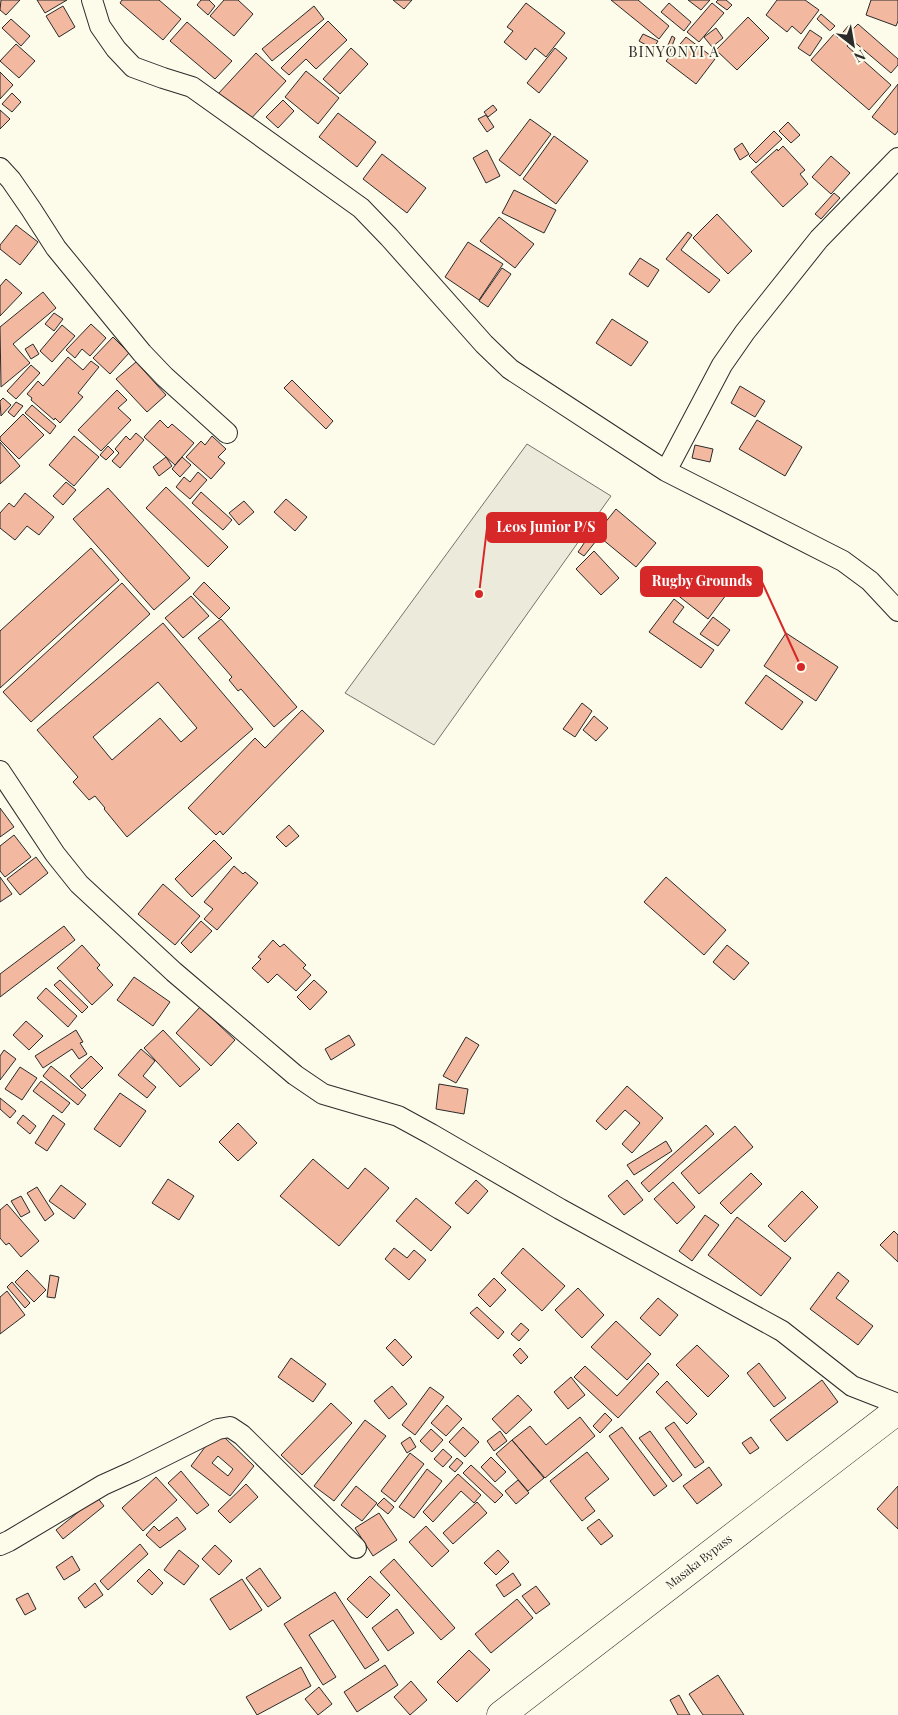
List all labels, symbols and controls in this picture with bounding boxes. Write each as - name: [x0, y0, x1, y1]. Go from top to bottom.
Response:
- north arrow: [828, 20, 878, 70]
- district label: BINYONYI A: [628, 41, 720, 61]
- text: N: [851, 46, 869, 67]
- callout: Leos Junior P/S: [487, 513, 606, 542]
- text: Leos Junior P/S: [497, 517, 595, 536]
- callout: Rugby Grounds: [641, 567, 762, 596]
- text: Rugby Grounds: [652, 571, 752, 590]
- street label: Masaka Bypass: [662, 1530, 735, 1592]

